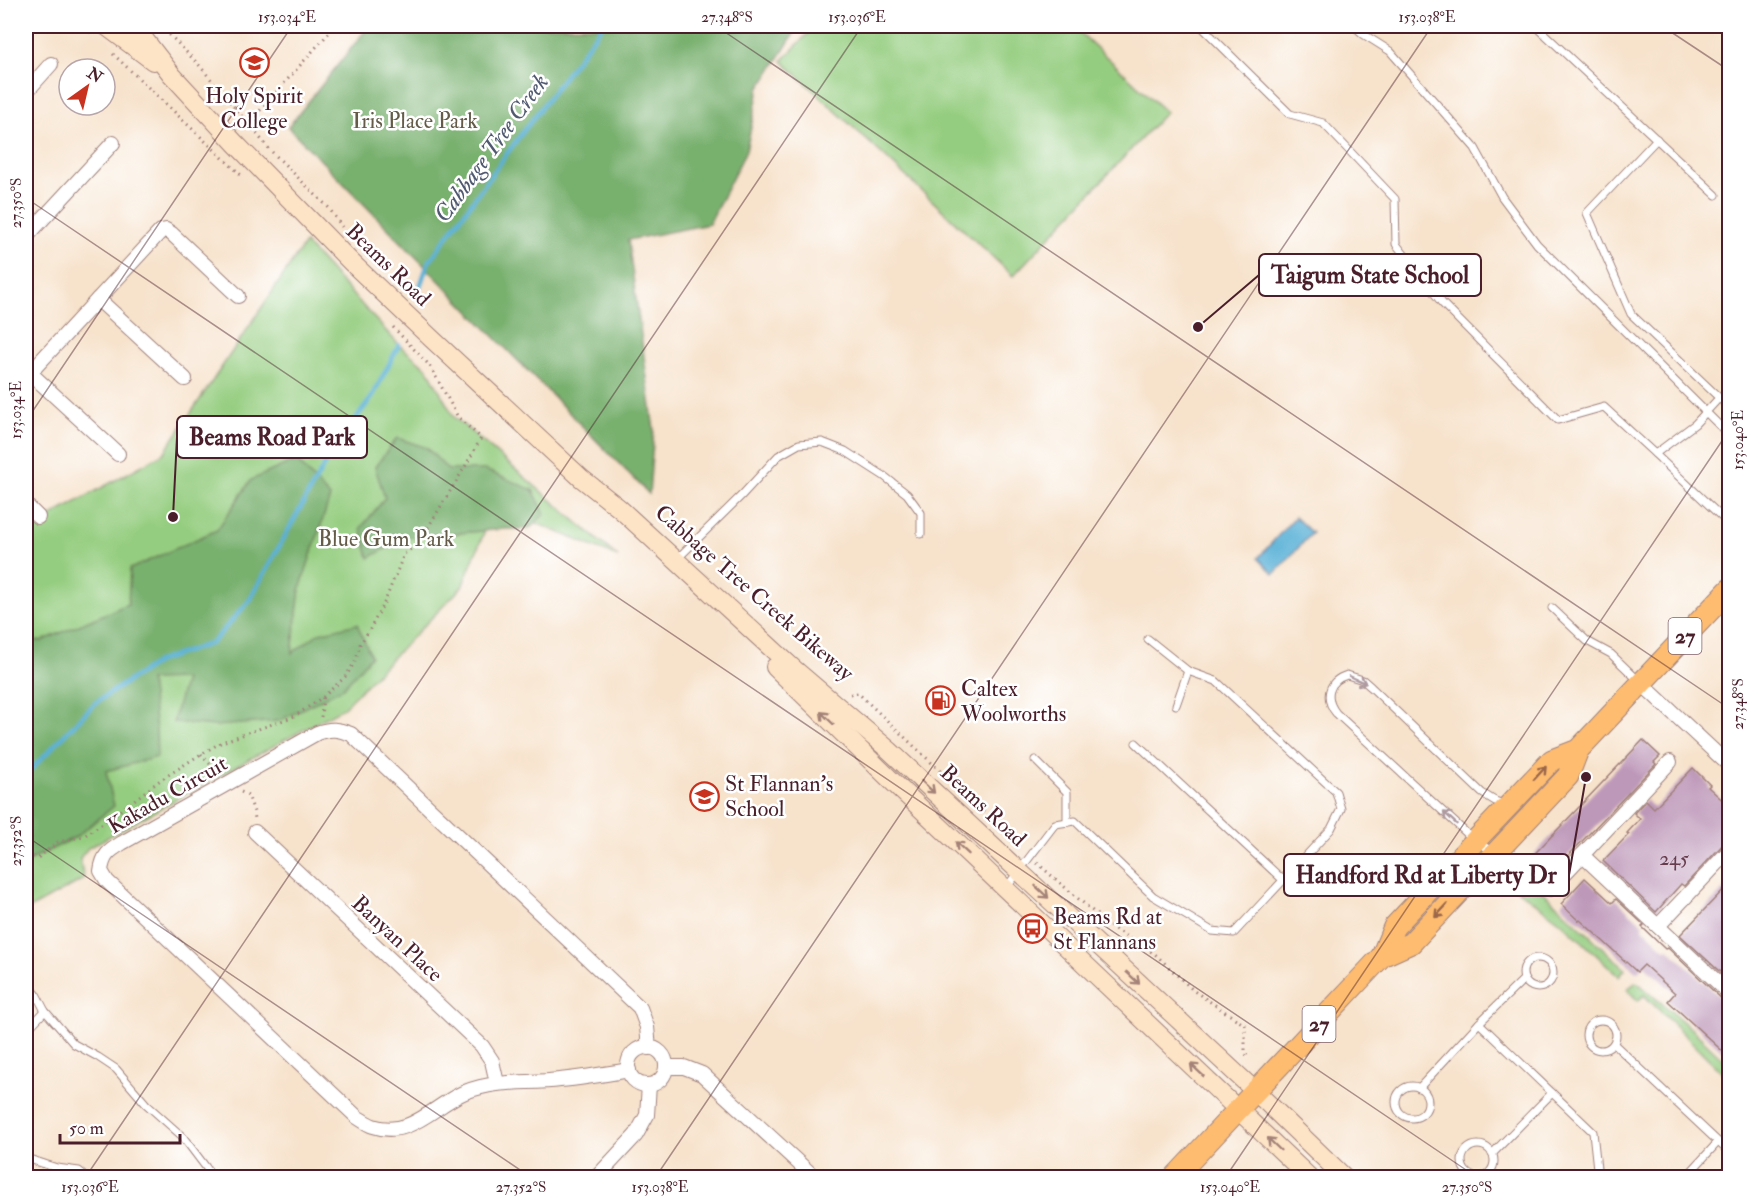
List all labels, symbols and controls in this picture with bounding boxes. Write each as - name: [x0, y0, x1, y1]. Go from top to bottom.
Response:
- text: 153.034°E: [258, 8, 316, 27]
- text: 27.348°S: [701, 8, 753, 27]
- text: 153.036°E: [828, 8, 886, 27]
- text: 153.038°E: [1398, 8, 1456, 27]
- school or university icon: Holy Spirit College: [238, 47, 270, 79]
- north arrow: [57, 57, 117, 117]
- text: N: [82, 63, 107, 88]
- water label: Cabbage Tree Creek: [427, 68, 556, 229]
- place label: Holy Spirit College: [205, 82, 303, 135]
- park label: Iris Place Park: [352, 107, 478, 135]
- text: 27.350°S: [7, 178, 26, 228]
- street label: Beams Road: [340, 217, 437, 312]
- callout: Taigum State School: [1259, 254, 1481, 296]
- text: Taigum State School: [1270, 260, 1470, 291]
- text: 153.034°E: [7, 381, 26, 439]
- text: 153.040°E: [1729, 410, 1748, 470]
- callout: Beams Road Park: [177, 416, 367, 458]
- text: Beams Road Park: [189, 422, 356, 453]
- street label: Cabbage Tree Creek Bikeway: [649, 499, 860, 687]
- park label: Blue Gum Park: [318, 525, 455, 553]
- road number: 27: [1668, 618, 1702, 654]
- one-way arrow: [1348, 674, 1366, 686]
- place label: Caltex Woolworths: [960, 675, 1066, 728]
- text: 27.348°S: [1729, 678, 1748, 730]
- fuel station icon: Caltex Woolworths: [924, 685, 956, 717]
- one-way arrow: [820, 711, 835, 725]
- street label: Kakadu Circuit: [103, 749, 232, 840]
- street label: Beams Road: [934, 759, 1032, 853]
- one-way arrow: [1533, 765, 1548, 780]
- place label: St Flannan's School: [725, 770, 833, 823]
- one-way arrow: [921, 779, 936, 794]
- school or university icon: St Flannan's School: [688, 780, 720, 812]
- one-way arrow: [1442, 811, 1457, 825]
- text: 27.352°S: [7, 816, 26, 866]
- one-way arrow: [955, 841, 970, 856]
- house number: 245: [1659, 846, 1689, 871]
- callout: Handford Rd at Liberty Dr: [1284, 854, 1569, 896]
- text: Handford Rd at Liberty Dr: [1295, 860, 1558, 891]
- one-way arrow: [1034, 885, 1049, 899]
- street label: Banyan Place: [346, 889, 449, 988]
- place label: Beams Rd at St Flannans: [1053, 903, 1162, 956]
- one-way arrow: [1434, 903, 1449, 918]
- bus stop icon: Beams Rd at St Flannans: [1016, 913, 1048, 945]
- one-way arrow: [1125, 970, 1140, 985]
- road number: 27: [1302, 1006, 1336, 1042]
- one-way arrow: [1189, 1062, 1204, 1077]
- scale bar: [60, 1107, 180, 1145]
- text: 50 m: [69, 1117, 104, 1140]
- one-way arrow: [1267, 1137, 1282, 1151]
- text: 153.036°E: [61, 1178, 119, 1197]
- text: 27.352°S: [496, 1178, 546, 1197]
- text: 153.038°E: [631, 1178, 689, 1197]
- text: 153.040°E: [1200, 1178, 1260, 1197]
- text: 27.350°S: [1442, 1178, 1492, 1197]

